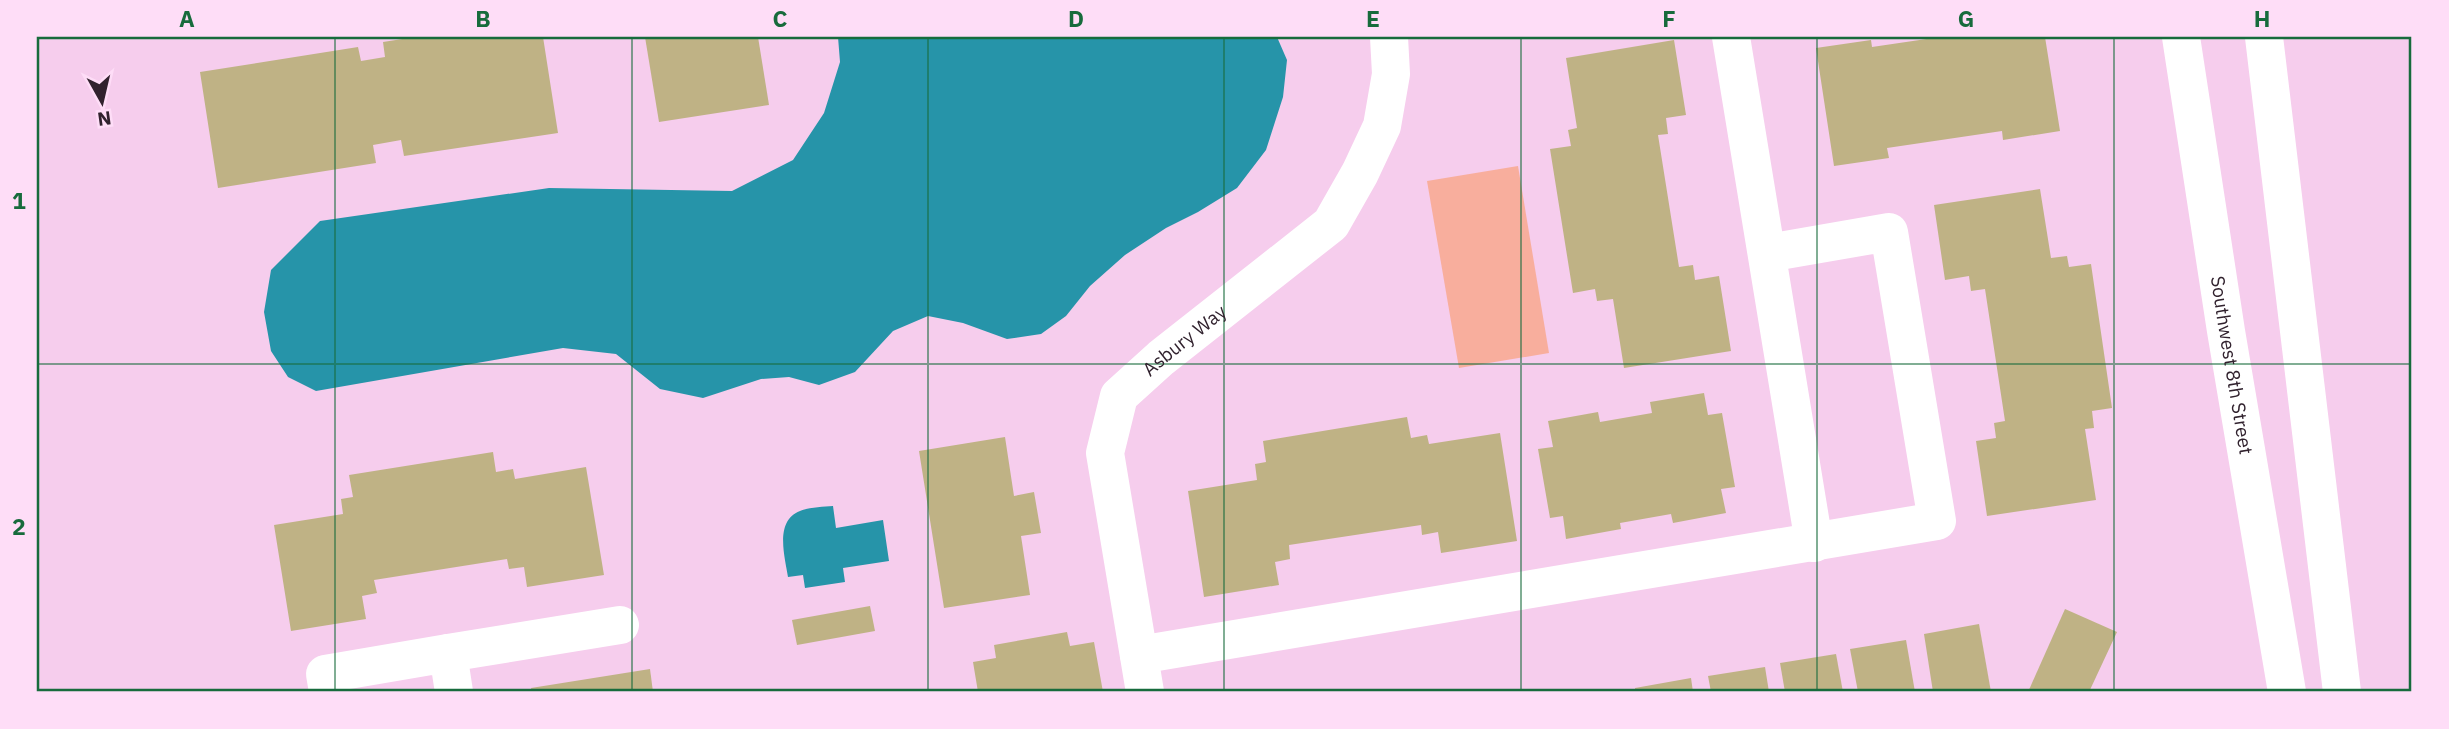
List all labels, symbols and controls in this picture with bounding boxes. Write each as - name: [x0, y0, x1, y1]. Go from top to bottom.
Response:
- text: A: [179, 3, 195, 33]
- text: B: [475, 3, 491, 33]
- text: C: [773, 3, 788, 33]
- text: D: [1068, 3, 1084, 33]
- text: E: [1366, 3, 1380, 33]
- text: F: [1662, 3, 1676, 33]
- text: G: [1958, 3, 1974, 33]
- text: H: [2254, 3, 2270, 33]
- north arrow: [66, 66, 136, 136]
- text: N: [96, 106, 113, 132]
- text: 1: [12, 185, 26, 215]
- street label: Southwest 8th Street: [2206, 274, 2259, 456]
- street label: Asbury Way: [1137, 299, 1231, 381]
- text: 2: [12, 511, 26, 541]

